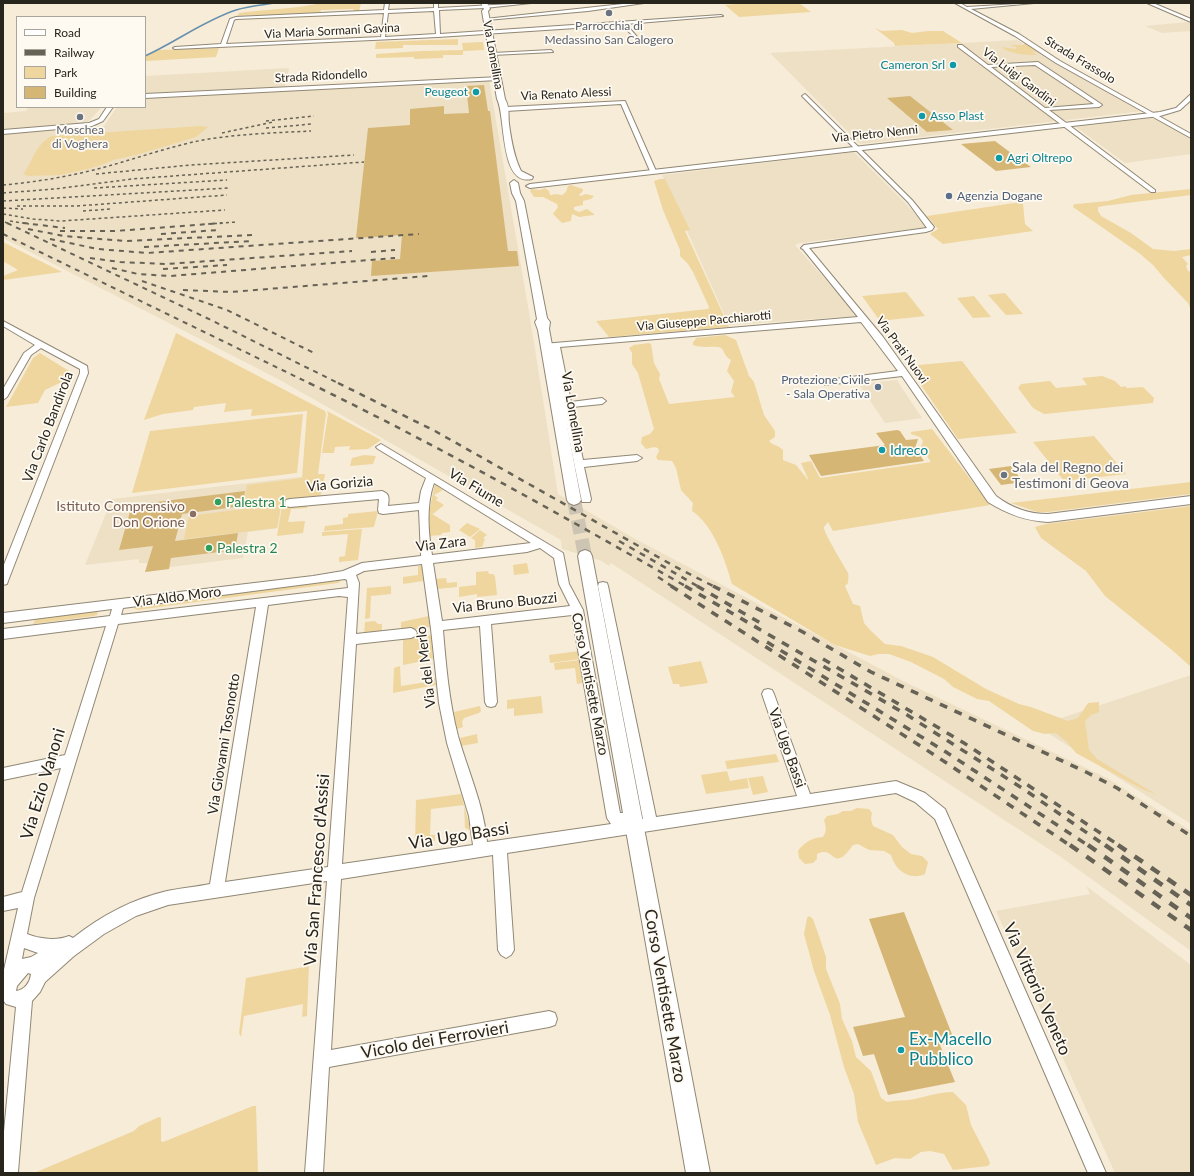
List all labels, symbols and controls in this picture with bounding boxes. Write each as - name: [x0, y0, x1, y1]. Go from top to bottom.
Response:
- marker: Parrocchia di Medassino San Calogero: [604, 8, 614, 18]
- legend: [16, 16, 146, 108]
- street label: Via Lomellina: [480, 19, 506, 91]
- place label: Parrocchia di Medassino San Calogero: [545, 19, 673, 47]
- street label: Via Maria Sormani Gavina: [264, 20, 400, 42]
- text: Road: [54, 25, 81, 40]
- street label: Strada Frassolo: [1042, 33, 1118, 87]
- text: Railway: [54, 45, 94, 60]
- street label: Via Luigi Gandini: [979, 45, 1059, 109]
- place label: Cameron Srl: [881, 58, 945, 72]
- marker: Cameron Srl: [948, 60, 958, 70]
- text: Park: [54, 65, 77, 80]
- street label: Strada Ridondello: [274, 66, 368, 86]
- street label: Via Renato Alessi: [520, 84, 612, 104]
- text: Building: [54, 85, 97, 100]
- place label: Peugeot: [425, 85, 468, 99]
- marker: Peugeot: [471, 87, 481, 97]
- place label: Asso Plast: [930, 109, 984, 123]
- marker: Asso Plast: [917, 111, 927, 121]
- marker: Moschea di Voghera: [75, 112, 85, 122]
- street label: Via Pietro Nenni: [831, 122, 919, 146]
- place label: Moschea di Voghera: [52, 123, 108, 151]
- place label: Agri Oltrepo: [1007, 151, 1072, 165]
- marker: Agri Oltrepo: [994, 153, 1004, 163]
- place label: Agenzia Dogane: [957, 189, 1043, 203]
- marker: Agenzia Dogane: [944, 191, 954, 201]
- street label: Via Giuseppe Pacchiarotti: [636, 308, 772, 334]
- street label: Via Prati Nuovi: [873, 314, 931, 386]
- street label: Via Carlo Bandirola: [19, 369, 77, 485]
- street label: Via Lomellina: [558, 370, 588, 454]
- place label: Protezione Civile - Sala Operativa: [781, 373, 870, 401]
- marker: Protezione Civile - Sala Operativa: [873, 382, 883, 392]
- place label: Idreco: [890, 442, 928, 458]
- marker: Idreco: [877, 445, 887, 455]
- place label: Sala del Regno dei Testimoni di Geova: [1012, 459, 1129, 492]
- street label: Via Fiume: [445, 465, 507, 511]
- marker: Sala del Regno dei Testimoni di Geova: [999, 470, 1009, 480]
- street label: Via Gorizia: [306, 473, 374, 495]
- place label: Palestra 1: [226, 494, 287, 510]
- marker: Palestra 1: [213, 497, 223, 507]
- place label: Istituto Comprensivo Don Orione: [56, 498, 185, 530]
- marker: Istituto Comprensivo Don Orione: [188, 509, 198, 519]
- street label: Via Zara: [415, 533, 467, 555]
- place label: Palestra 2: [217, 540, 278, 556]
- marker: Palestra 2: [204, 543, 214, 553]
- street label: Via Aldo Moro: [132, 583, 222, 611]
- street label: Via Bruno Buozzi: [452, 589, 558, 617]
- street label: Corso Ventisette Marzo: [568, 611, 612, 757]
- street label: Via del Merlo: [413, 625, 439, 709]
- street label: Via Giovanni Tosonotto: [205, 672, 243, 816]
- street label: Via Ugo Bassi: [765, 706, 809, 790]
- street label: Via Ezio Vanoni: [16, 726, 70, 842]
- street label: Via San Francesco d'Assisi: [300, 773, 334, 967]
- street label: Via Ugo Bassi: [407, 818, 511, 854]
- street label: Corso Ventisette Marzo: [640, 908, 690, 1084]
- street label: Via Vittorio Veneto: [999, 920, 1075, 1058]
- street label: Vicolo dei Ferrovieri: [360, 1017, 510, 1063]
- place label: Ex-Macello Pubblico: [909, 1030, 992, 1070]
- marker: Ex-Macello Pubblico: [896, 1045, 906, 1055]

